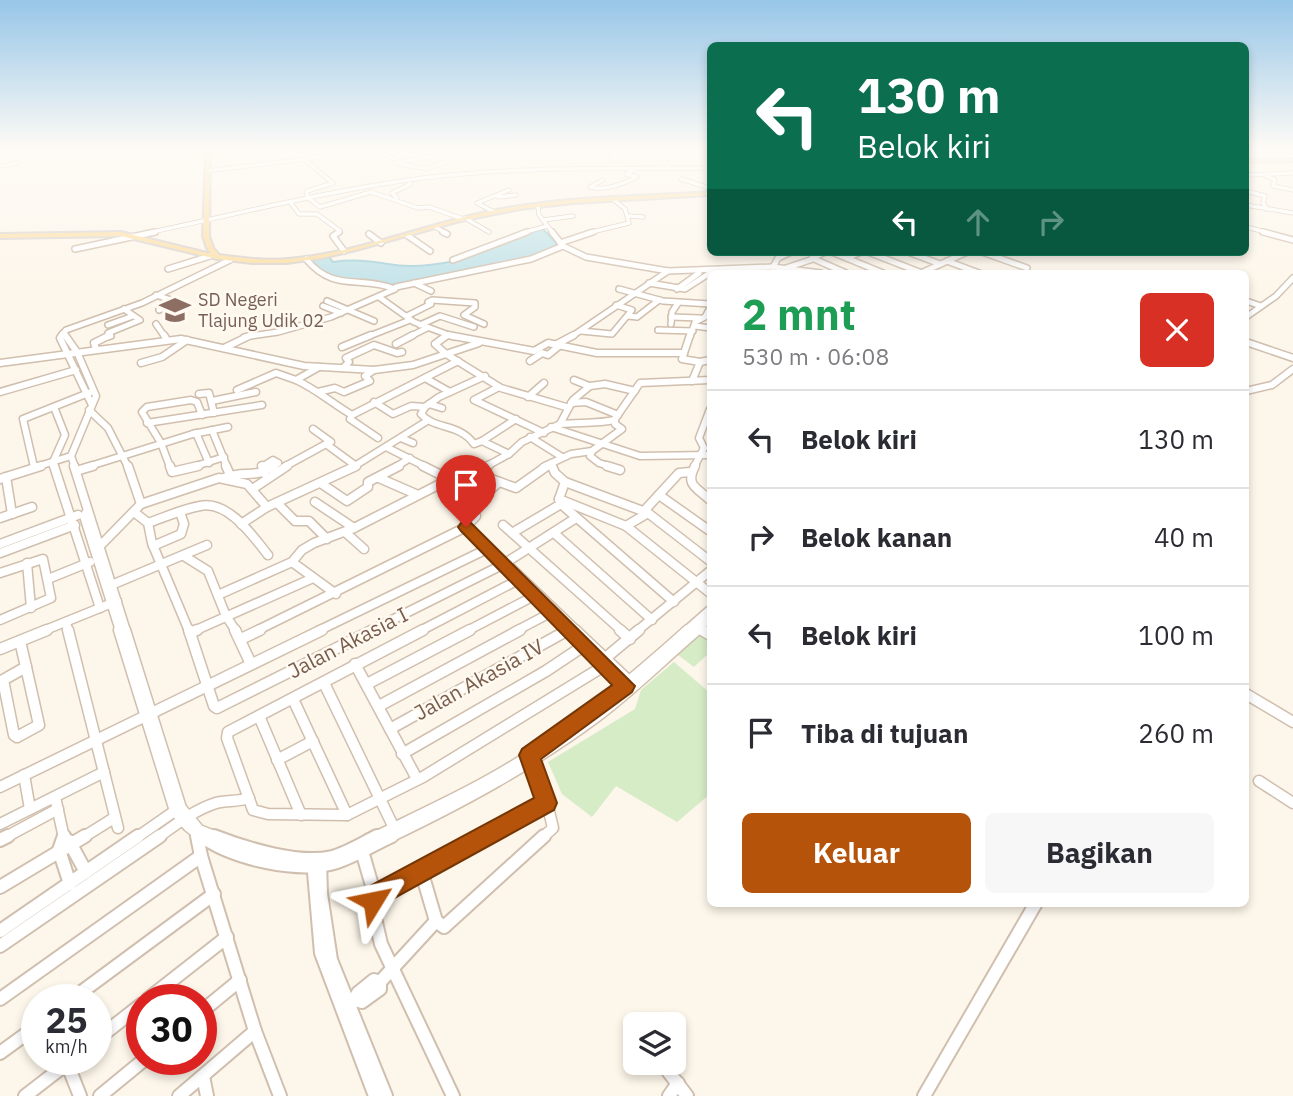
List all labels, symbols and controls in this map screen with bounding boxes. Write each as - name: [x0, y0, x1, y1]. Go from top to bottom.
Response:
- text: 130 m: [857, 63, 1001, 126]
- icon: left: [742, 70, 833, 161]
- text: Belok kiri: [857, 125, 991, 167]
- icon: left: [886, 203, 924, 241]
- icon: ahead: [959, 203, 997, 241]
- icon: right: [1032, 203, 1070, 241]
- text: 2 mnt: [742, 287, 856, 342]
- place label: SD Negeri Tlajung Udik 02: [198, 288, 324, 332]
- school or university icon: SD Negeri Tlajung Udik 02: [158, 293, 192, 327]
- button: close: [1140, 293, 1214, 367]
- text: 530 m · 06:08: [742, 341, 889, 371]
- icon: left: [742, 420, 780, 458]
- text: Belok kiri: [801, 422, 917, 456]
- text: 130 m: [1138, 422, 1214, 456]
- pin: [436, 455, 496, 527]
- icon: arrive: [447, 466, 485, 504]
- icon: right: [742, 518, 780, 556]
- text: Belok kanan: [801, 520, 952, 554]
- text: 40 m: [1154, 520, 1214, 554]
- street label: Jalan Akasia I: [283, 600, 412, 684]
- icon: left: [742, 616, 780, 654]
- text: Belok kiri: [801, 618, 917, 652]
- text: 100 m: [1138, 618, 1214, 652]
- street label: Jalan Akasia IV: [409, 632, 549, 726]
- icon: arrive: [742, 714, 780, 752]
- text: Tiba di tujuan: [801, 716, 968, 750]
- text: 260 m: [1138, 716, 1214, 750]
- button: Keluar: [742, 813, 971, 893]
- button: Bagikan: [985, 813, 1214, 893]
- position arrow: [336, 864, 410, 938]
- speed limit sign: 30: [126, 984, 217, 1075]
- text: 25: [45, 997, 88, 1043]
- map controls: [623, 1012, 686, 1075]
- button: layers: [623, 1012, 686, 1075]
- text: km/h: [45, 1035, 88, 1058]

